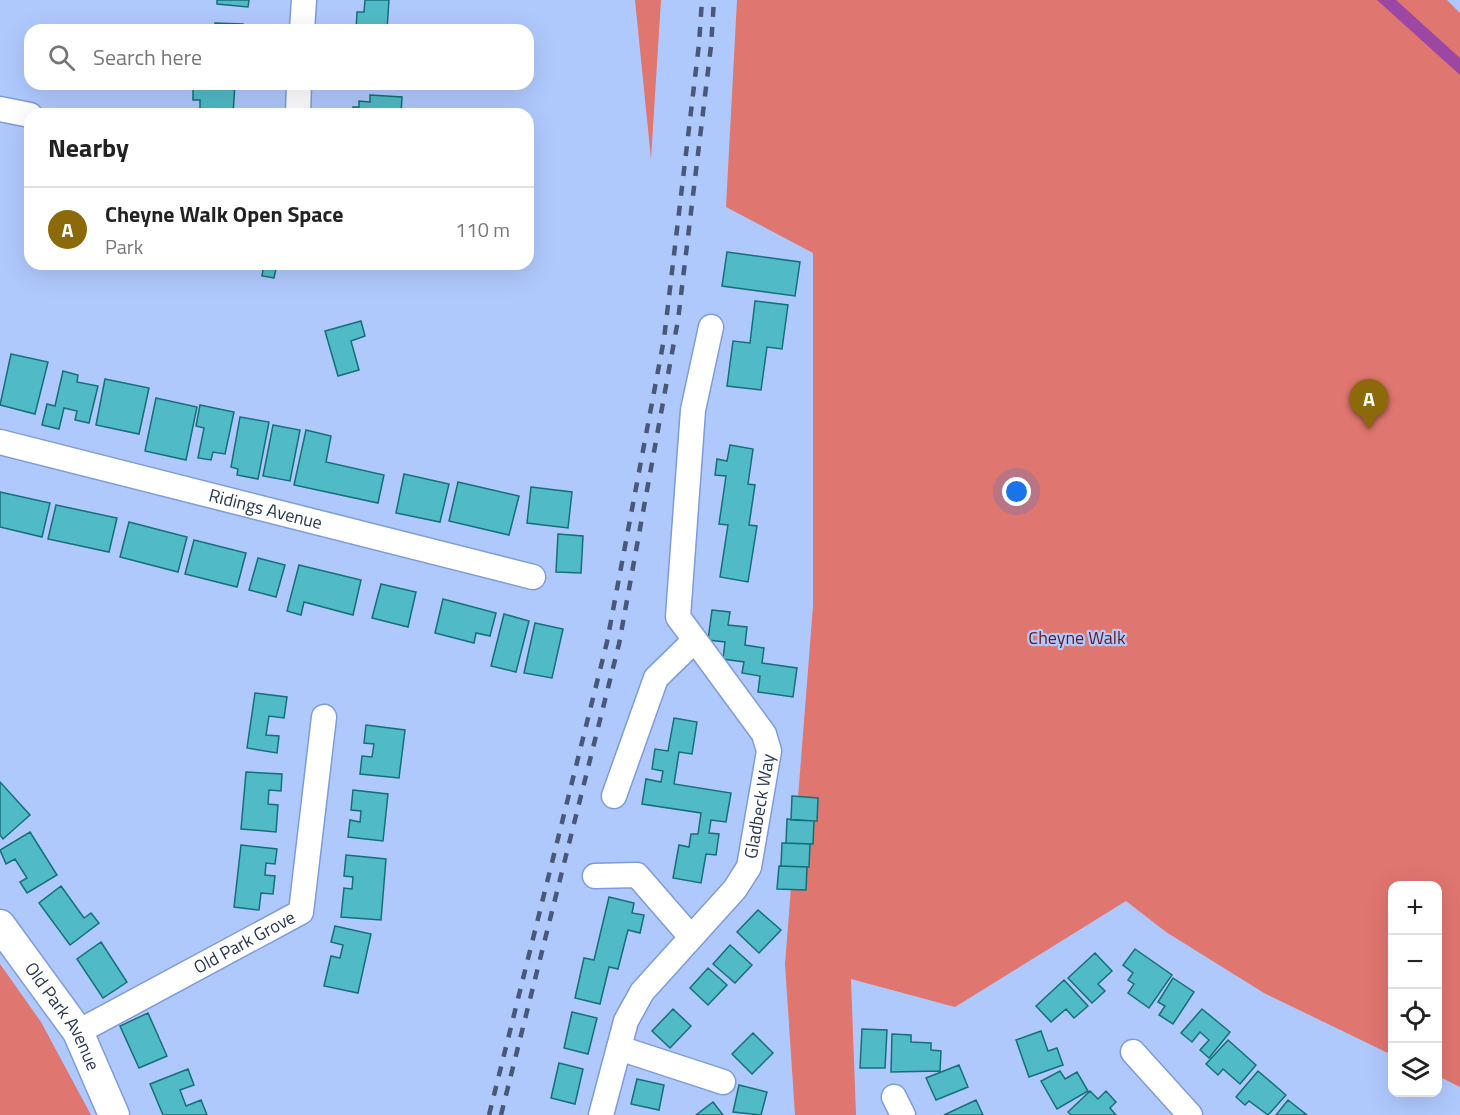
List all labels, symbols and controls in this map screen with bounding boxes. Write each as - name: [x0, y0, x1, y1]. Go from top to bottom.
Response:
- search box: [24, 24, 534, 90]
- text: Search here: [93, 40, 202, 74]
- icon: search: [45, 41, 78, 74]
- text: Nearby: [48, 128, 129, 167]
- text: Cheyne Walk Open Space: [105, 197, 344, 231]
- text: A: [61, 214, 74, 245]
- text: 110 m: [455, 214, 510, 245]
- text: Park: [105, 231, 143, 262]
- pin: A: [1350, 380, 1388, 429]
- your location: [1002, 477, 1031, 506]
- street label: Ridings Avenue: [206, 481, 325, 536]
- park label: Cheyne Walk: [1028, 624, 1126, 651]
- street label: Gladbeck Way: [737, 751, 781, 861]
- map controls: [1388, 881, 1442, 1097]
- button: +: [1388, 881, 1442, 935]
- street label: Old Park Grove: [188, 904, 300, 980]
- button: −: [1388, 935, 1442, 989]
- street label: Old Park Avenue: [18, 956, 107, 1075]
- button: locate: [1388, 989, 1442, 1043]
- button: layers: [1388, 1043, 1442, 1097]

